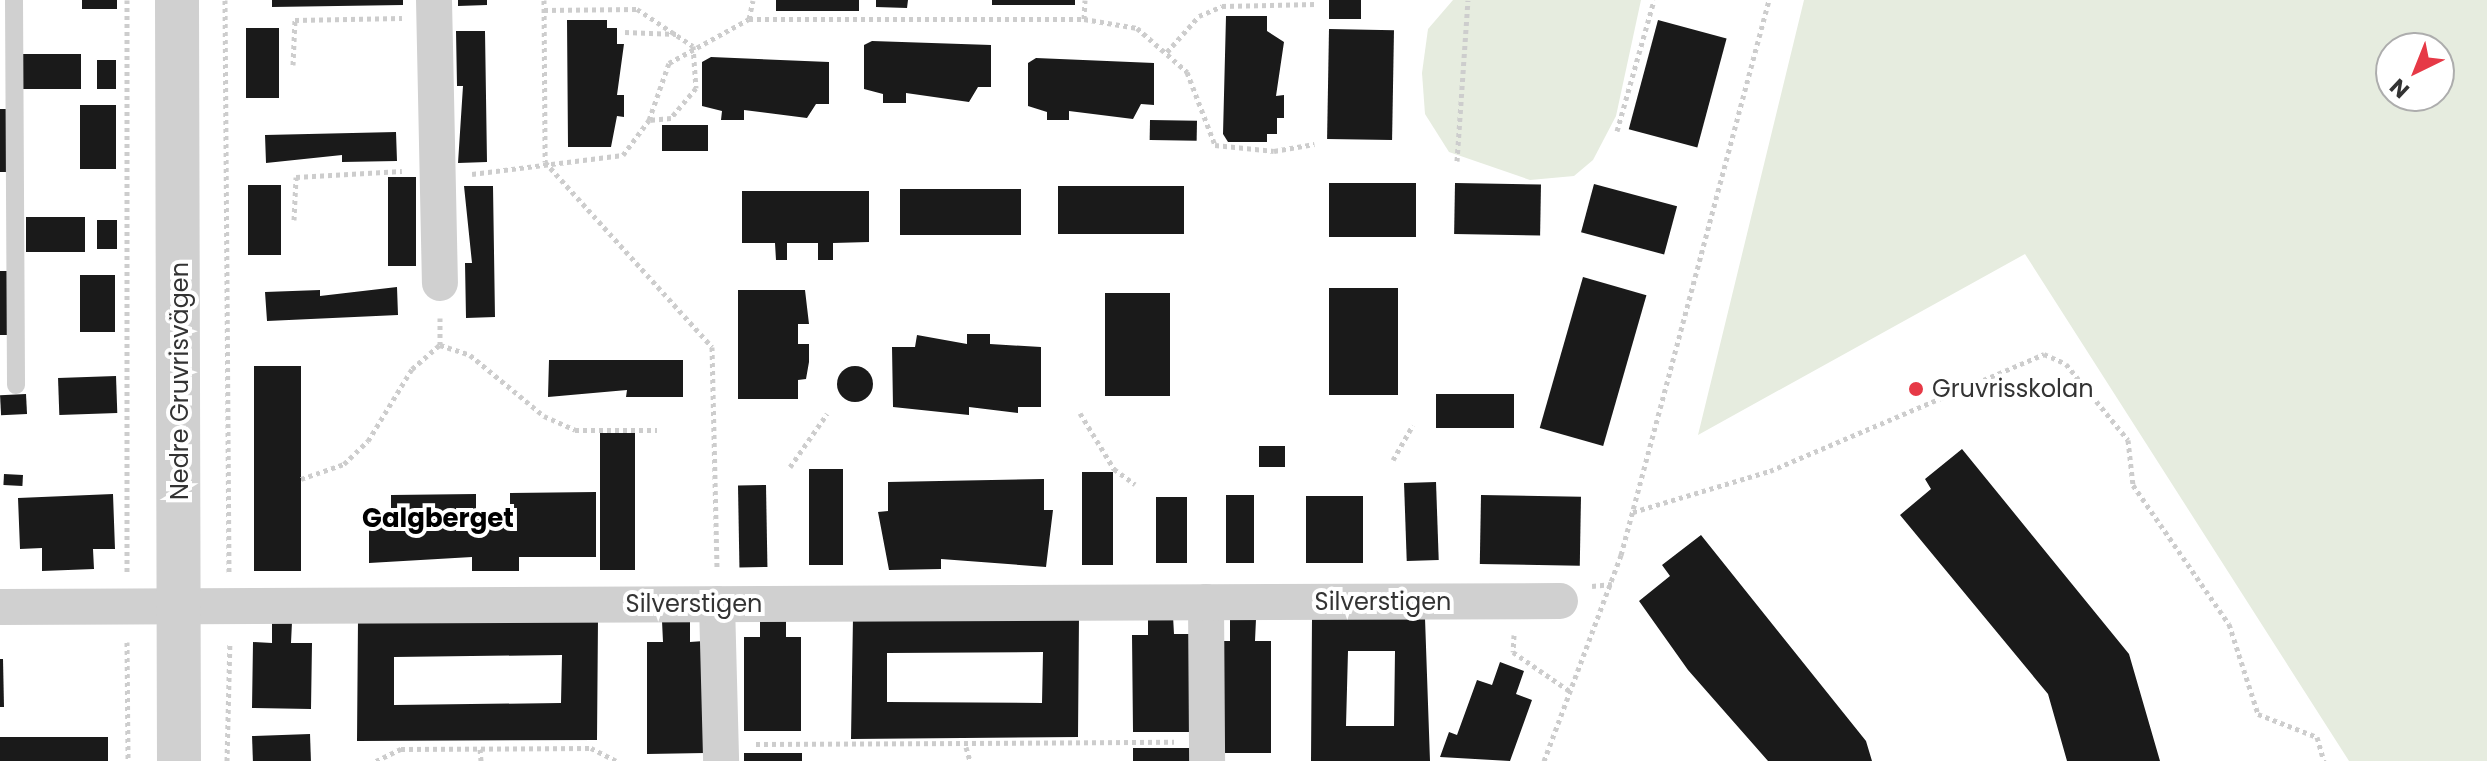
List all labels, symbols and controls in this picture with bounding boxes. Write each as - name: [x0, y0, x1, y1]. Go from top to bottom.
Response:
- north arrow: [2375, 32, 2455, 112]
- text: N: [2383, 71, 2416, 105]
- street label: Nedre Gruvrisvägen: [166, 262, 194, 500]
- place label: Gruvrisskolan: [1932, 375, 2094, 403]
- marker: Gruvrisskolan: [1907, 380, 1925, 398]
- district label: Galgberget: [362, 503, 514, 535]
- street label: Silverstigen: [1315, 588, 1451, 616]
- street label: Silverstigen: [626, 590, 762, 618]

